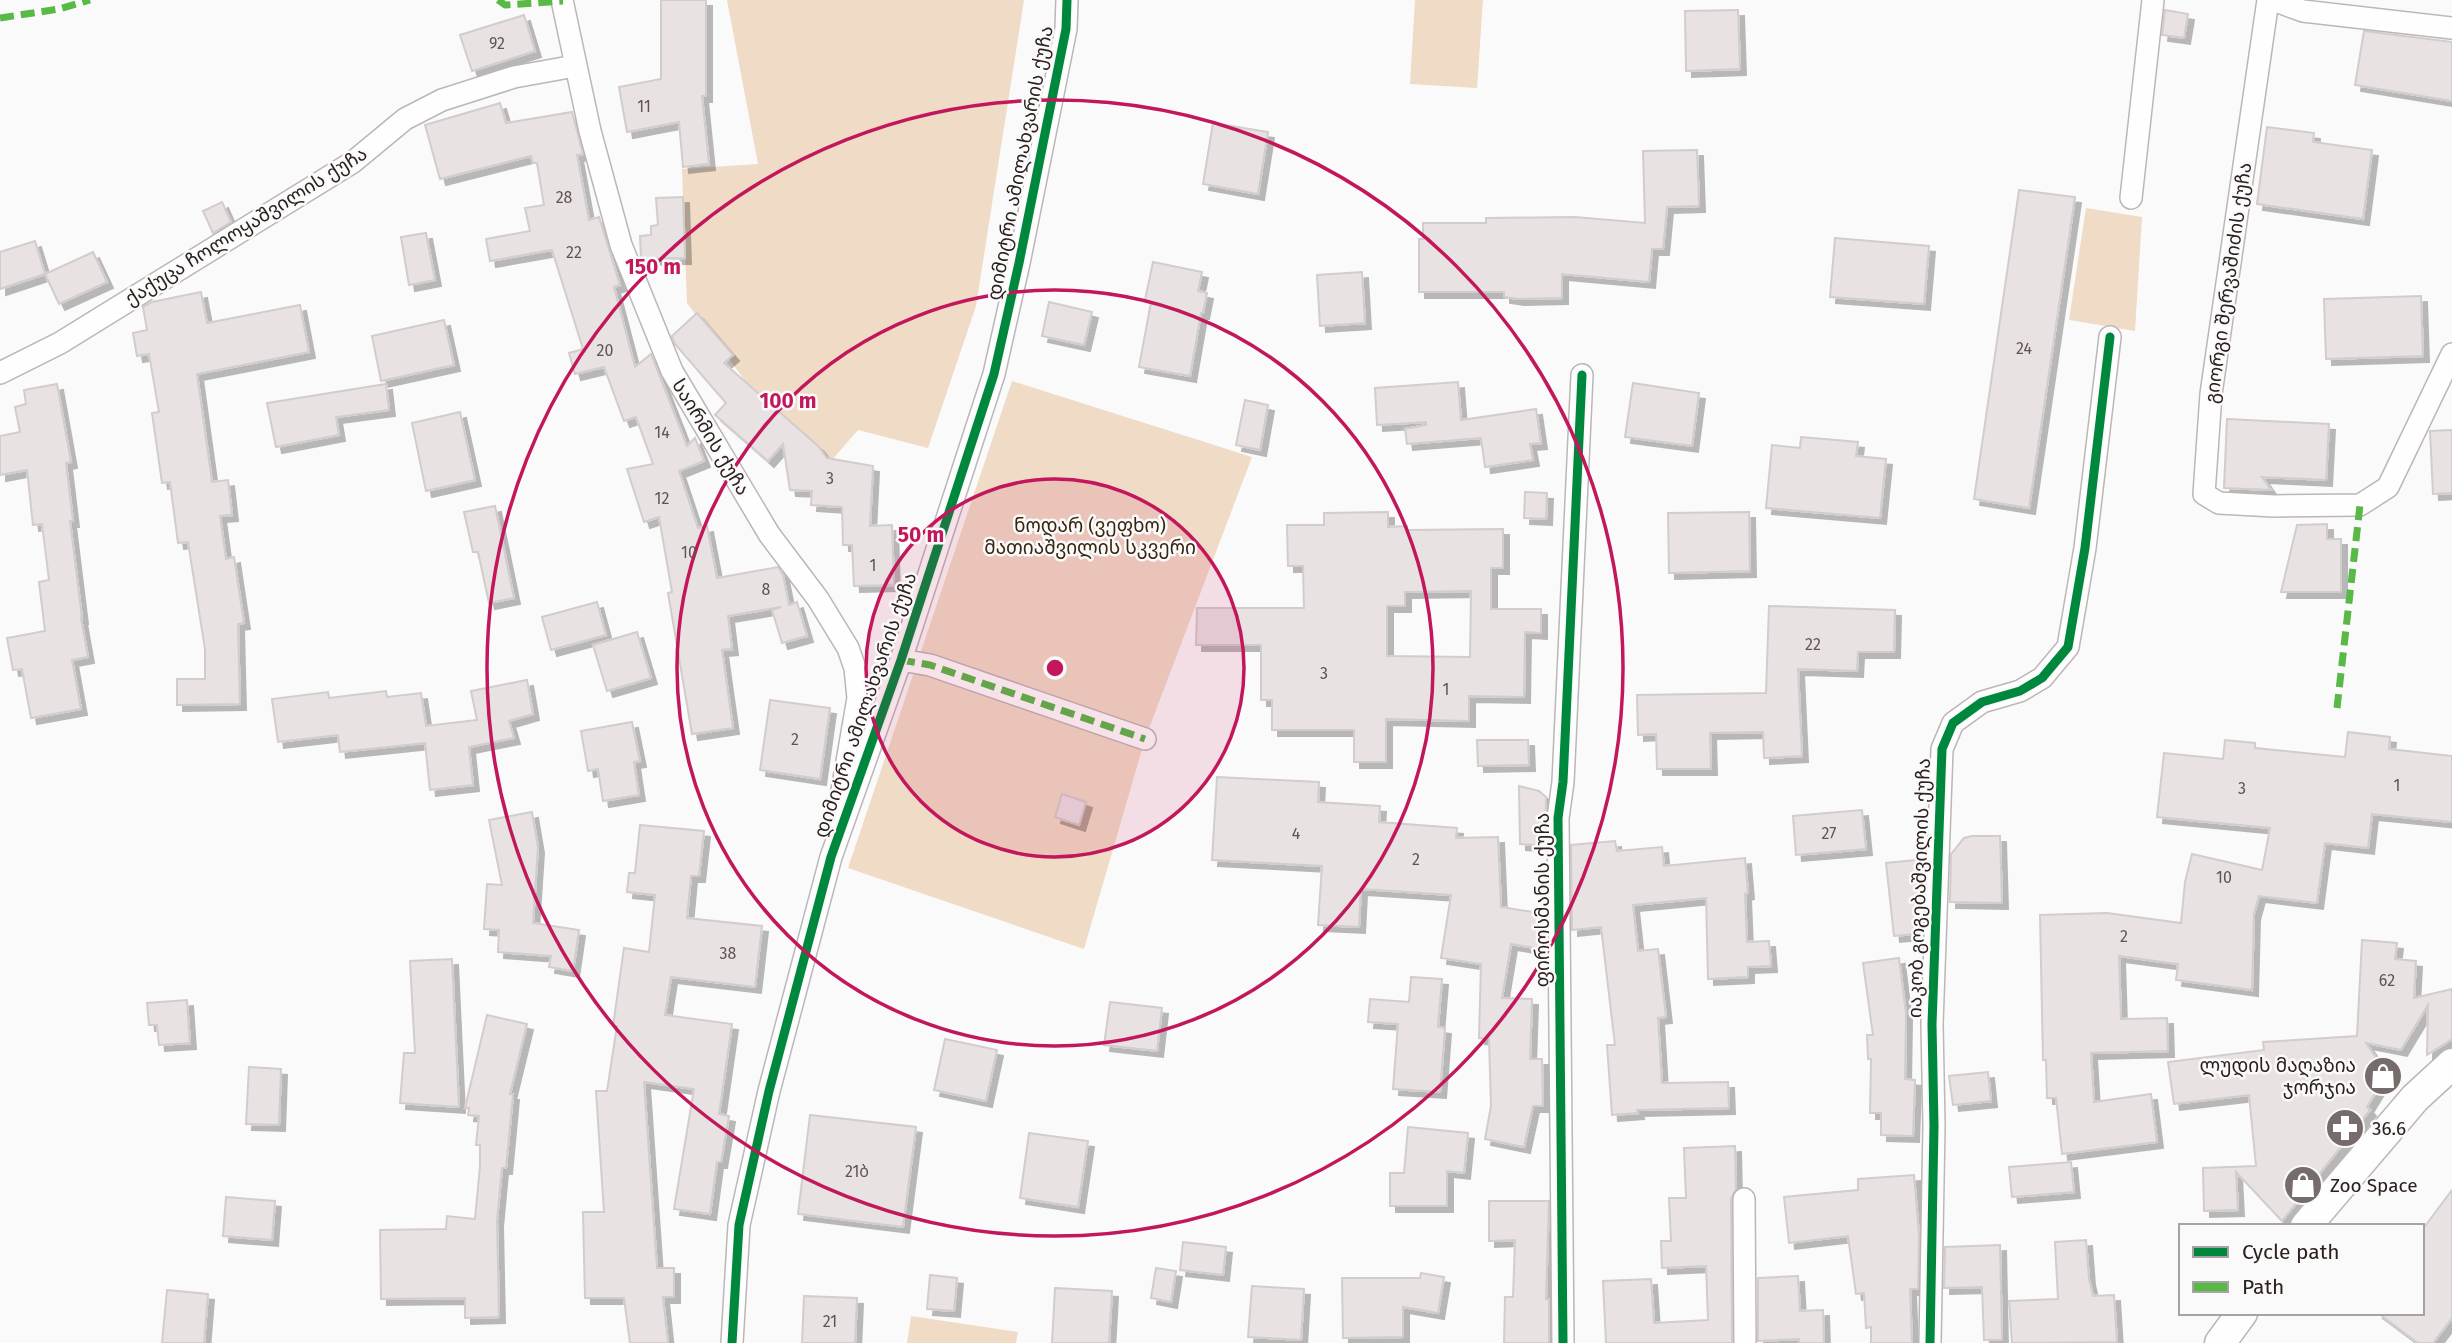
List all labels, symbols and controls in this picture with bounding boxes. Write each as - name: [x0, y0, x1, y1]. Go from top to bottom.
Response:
- street label: დიმიტრი ამილახვარის ქუჩა: [982, 24, 1059, 302]
- house number: 92: [489, 34, 505, 53]
- house number: 11: [637, 97, 651, 116]
- street label: ქაქუცა ჩოლოყაშვილის ქუჩა: [121, 142, 372, 311]
- street label: გიორგი შერვაშიძის ქუჩა: [2200, 161, 2256, 405]
- house number: 28: [556, 188, 573, 207]
- house number: 22: [566, 243, 582, 262]
- text: 150 m: [625, 254, 681, 280]
- house number: 24: [2016, 339, 2032, 358]
- house number: 20: [597, 341, 613, 360]
- street label: საირმის ქუჩა: [667, 375, 755, 499]
- text: 100 m: [759, 388, 817, 414]
- house number: 14: [654, 423, 670, 442]
- house number: 3: [826, 469, 834, 488]
- house number: 12: [655, 489, 669, 508]
- park label: ნოდარ (ვეფხო) მათიაშვილის სკვერი: [984, 514, 1196, 560]
- text: 50 m: [898, 522, 944, 548]
- house number: 10: [681, 543, 697, 562]
- house number: 1: [870, 556, 876, 575]
- street label: დიმიტრი ამილახვარის ქუჩა: [809, 569, 922, 841]
- house number: 8: [762, 580, 771, 599]
- house number: 22: [1805, 635, 1821, 654]
- centre of rings: [1043, 656, 1067, 680]
- house number: 3: [1320, 664, 1328, 683]
- house number: 1: [1443, 680, 1449, 699]
- house number: 2: [791, 730, 799, 749]
- street label: იაკობ გოგებაშვილის ქუჩა: [1903, 758, 1936, 1018]
- house number: 1: [2394, 776, 2400, 795]
- house number: 3: [2238, 779, 2246, 798]
- street label: ფიროსმანის ქუჩა: [1531, 813, 1554, 987]
- house number: 4: [1292, 824, 1301, 843]
- house number: 27: [1822, 824, 1836, 843]
- house number: 2: [1412, 850, 1420, 869]
- house number: 10: [2216, 868, 2232, 887]
- house number: 2: [2120, 927, 2128, 946]
- house number: 38: [720, 944, 737, 963]
- house number: 62: [2379, 971, 2395, 990]
- place label: ლუდის მაღაზია ჯორჯია: [2199, 1054, 2356, 1099]
- shop icon: ლუდის მაღაზია ჯორჯია: [2362, 1055, 2404, 1097]
- pharmacy icon: 36.6: [2324, 1107, 2366, 1149]
- place label: 36.6: [2372, 1117, 2406, 1140]
- house number: 21ბ: [845, 1162, 869, 1181]
- shop icon: Zoo Space: [2282, 1164, 2324, 1206]
- place label: Zoo Space: [2330, 1174, 2418, 1197]
- legend: [2179, 1224, 2424, 1315]
- text: Cycle path: [2242, 1239, 2340, 1265]
- text: Path: [2242, 1274, 2284, 1300]
- house number: 21: [823, 1312, 837, 1331]

